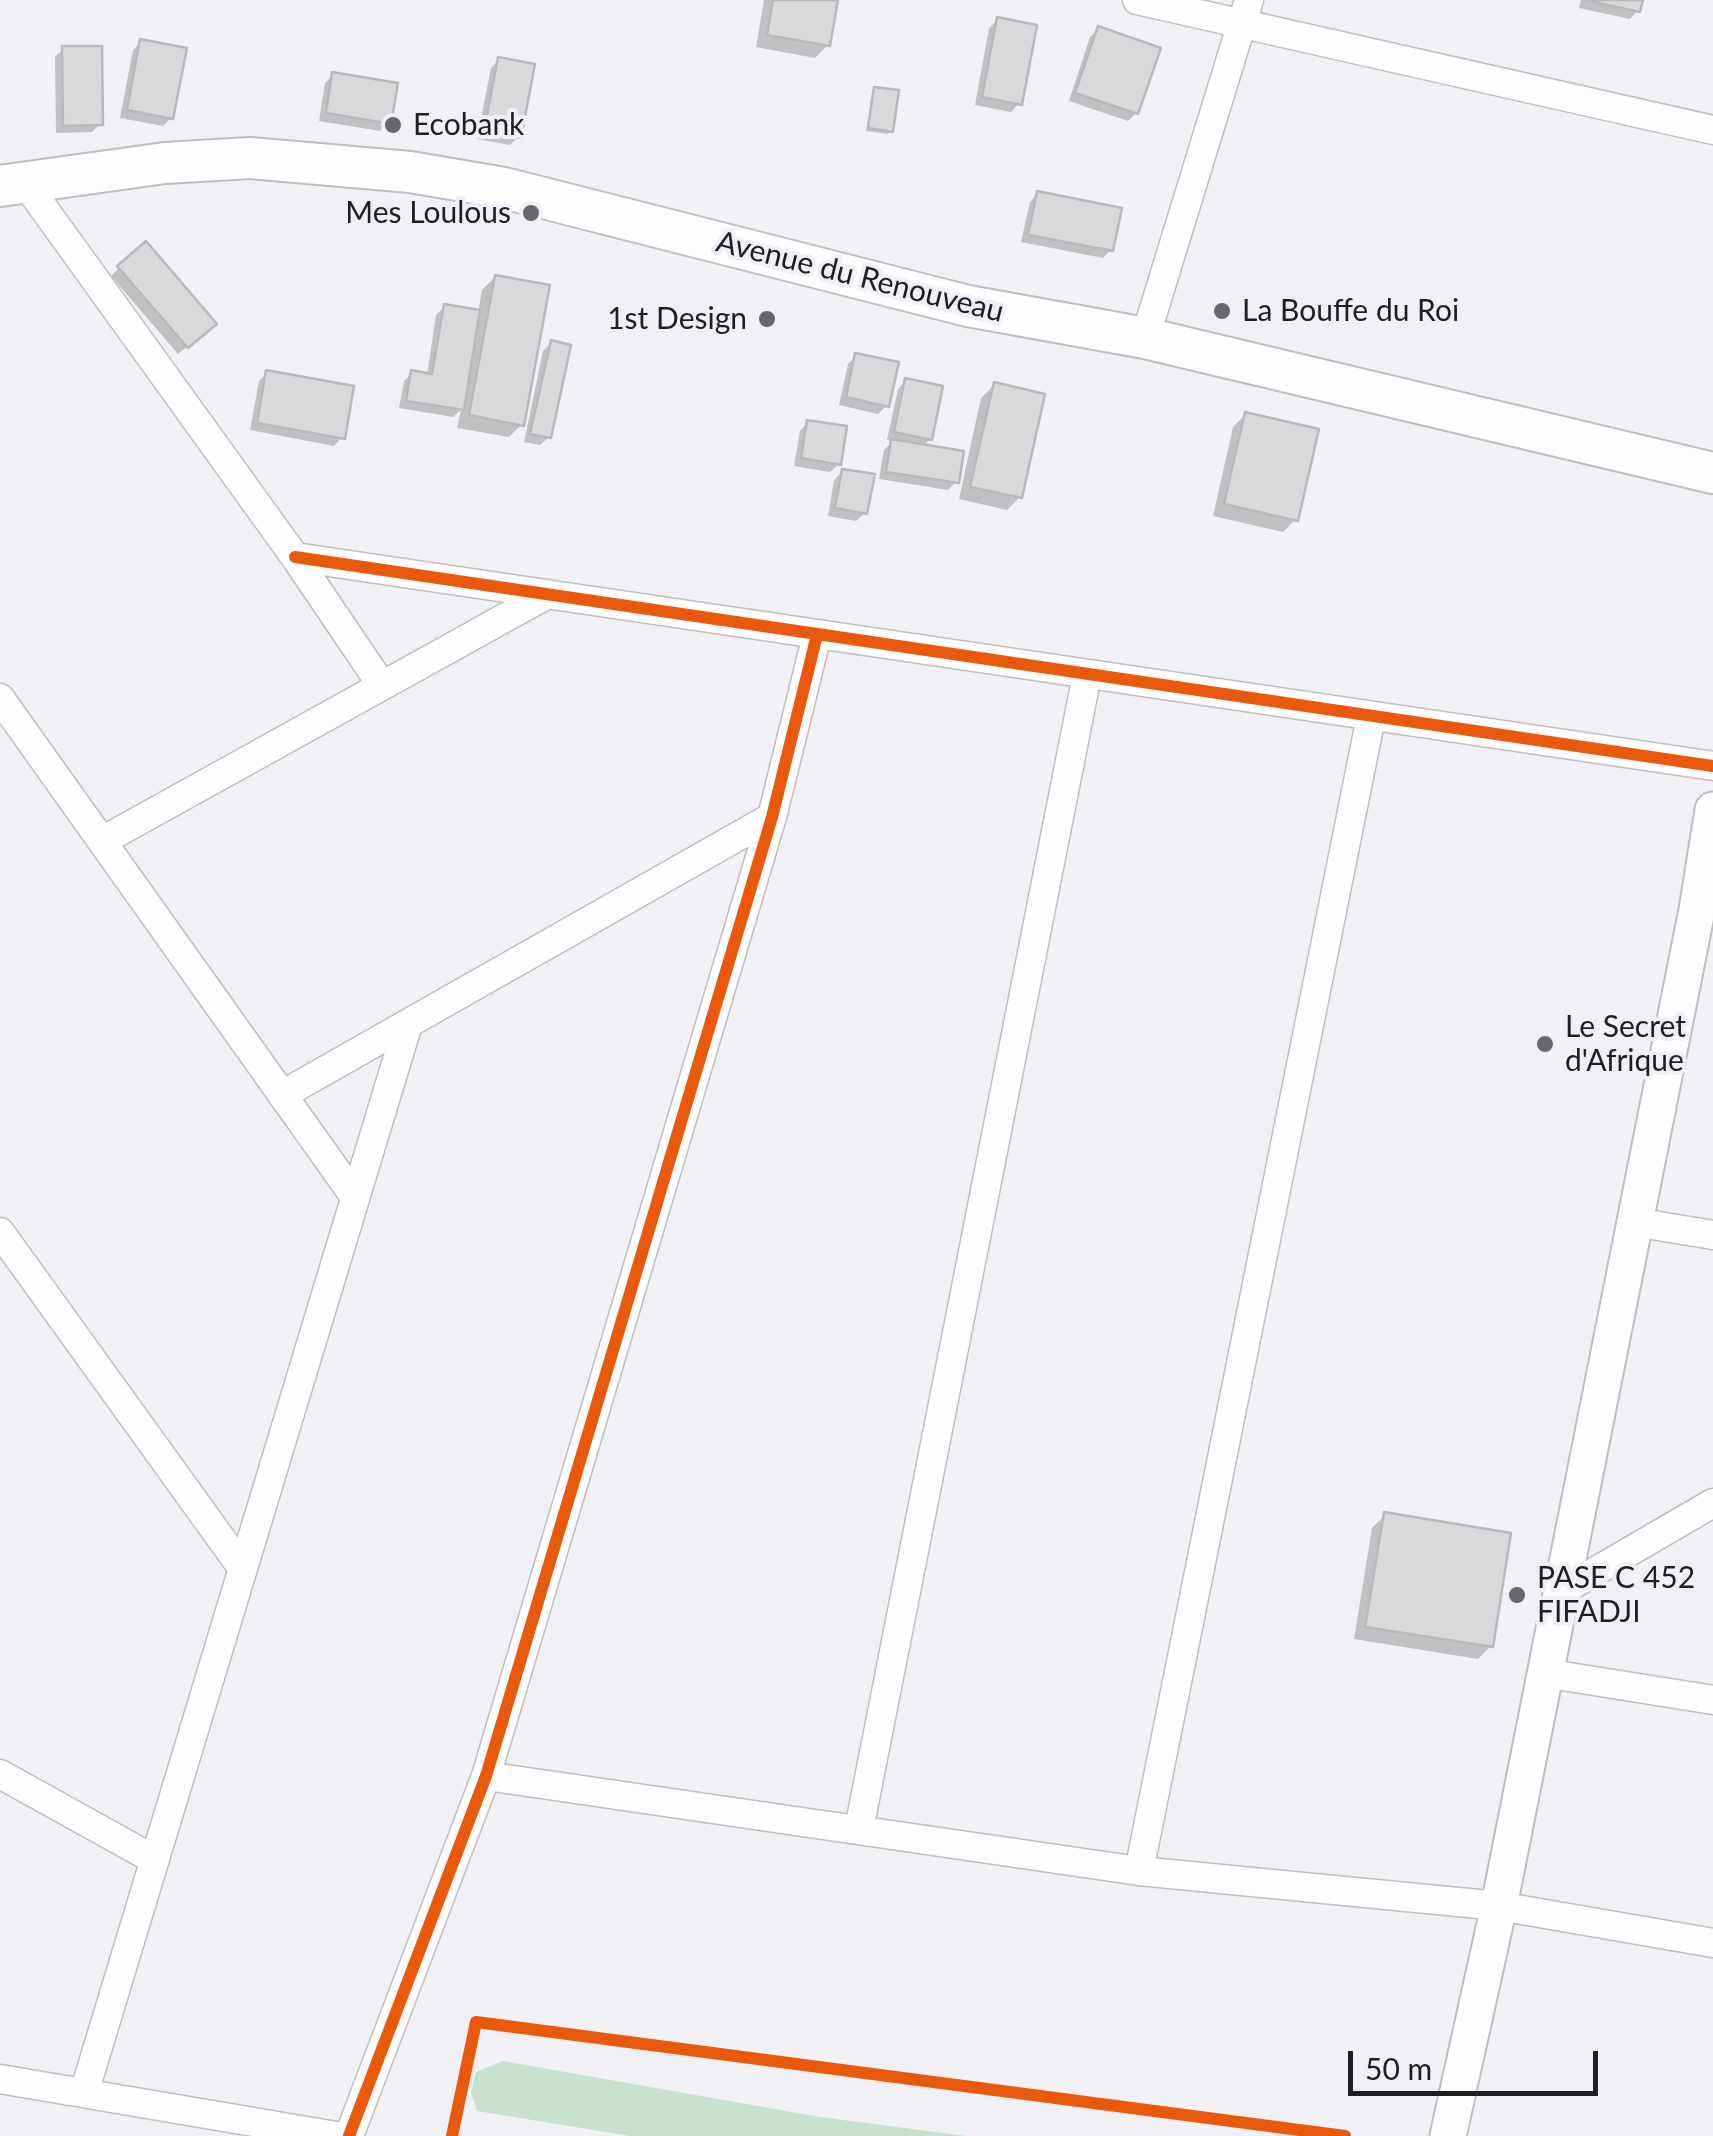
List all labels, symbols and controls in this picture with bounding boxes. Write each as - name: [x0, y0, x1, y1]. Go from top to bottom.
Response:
- place label: Ecobank: [413, 107, 524, 143]
- marker: Ecobank: [382, 114, 404, 136]
- place label: Mes Loulous: [345, 195, 511, 231]
- marker: Mes Loulous: [520, 202, 542, 224]
- street label: Avenue du Renouveau: [713, 224, 1007, 330]
- place label: La Bouffe du Roi: [1242, 293, 1459, 329]
- marker: La Bouffe du Roi: [1211, 300, 1233, 322]
- place label: 1st Design: [607, 301, 747, 337]
- marker: 1st Design: [756, 308, 778, 330]
- place label: Le Secret d'Afrique: [1565, 1009, 1686, 1080]
- marker: Le Secret d'Afrique: [1534, 1033, 1556, 1055]
- place label: PASE C 452 FIFADJI: [1537, 1560, 1695, 1630]
- marker: PASE C 452 FIFADJI: [1506, 1584, 1528, 1606]
- scale bar: [1353, 2031, 1603, 2093]
- text: 50 m: [1365, 2050, 1432, 2086]

